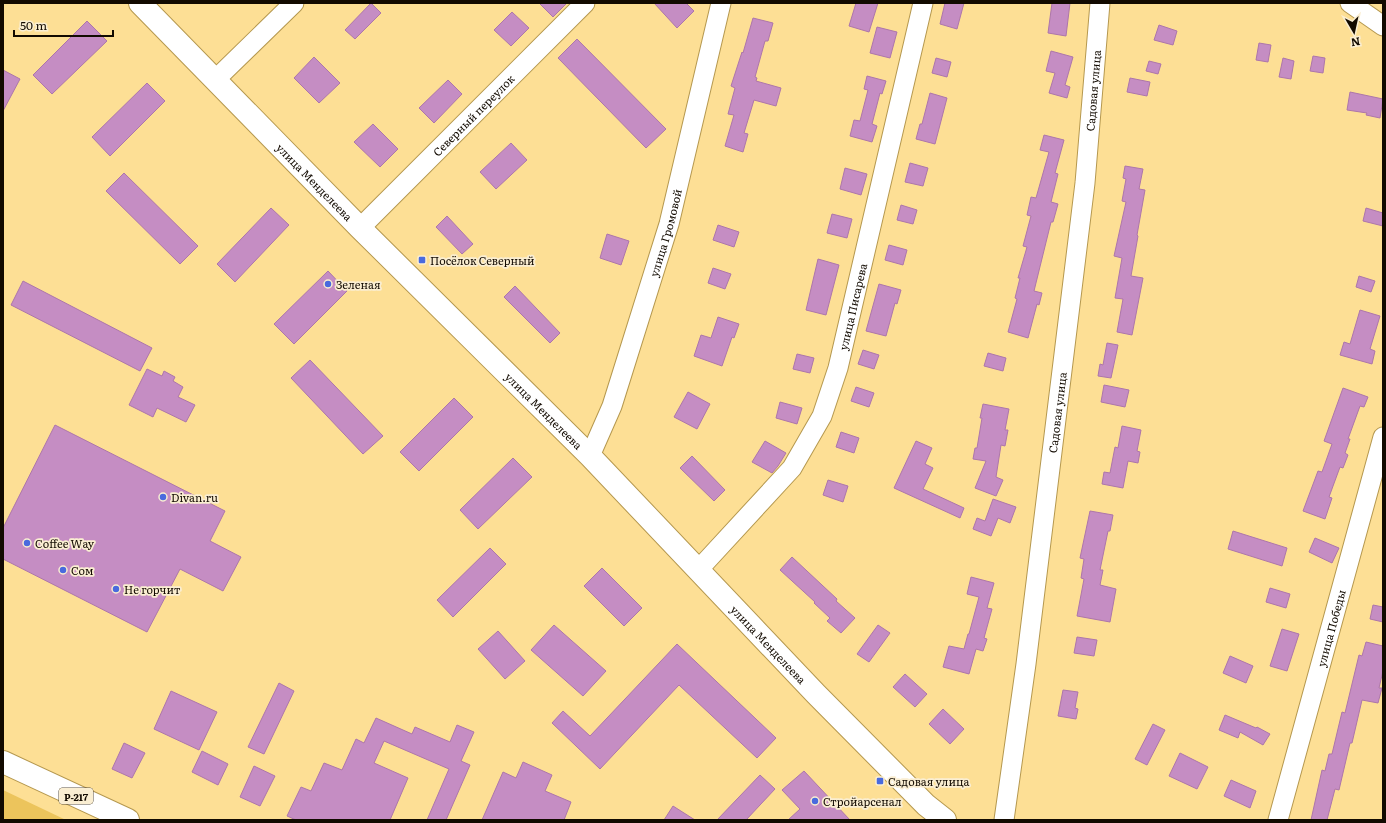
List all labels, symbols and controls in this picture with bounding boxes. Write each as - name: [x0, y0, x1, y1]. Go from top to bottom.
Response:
- scale bar: [14, 12, 113, 38]
- north arrow: [1334, 12, 1374, 52]
- text: 50 m: [20, 16, 47, 34]
- text: N: [1350, 34, 1362, 51]
- street label: Садовая улица: [1081, 49, 1104, 132]
- street label: Северный переулок: [429, 70, 518, 159]
- street label: улица Менделеева: [273, 139, 357, 224]
- street label: улица Громовой: [645, 187, 685, 279]
- place label: Посёлок Северный: [430, 252, 535, 268]
- marker: Посёлок Северный: [417, 255, 427, 265]
- street label: улица Писарева: [834, 261, 870, 352]
- place label: Зеленая: [336, 276, 381, 292]
- marker: Зеленая: [323, 279, 333, 289]
- street label: улица Менделеева: [502, 369, 586, 453]
- street label: Садовая улица: [1044, 371, 1070, 454]
- place label: Divan.ru: [171, 489, 218, 505]
- marker: Divan.ru: [158, 492, 168, 502]
- place label: Coffee Way: [35, 535, 95, 551]
- marker: Coffee Way: [22, 538, 32, 548]
- place label: Сом: [71, 562, 93, 578]
- marker: Сом: [58, 565, 68, 575]
- place label: Не горчит: [124, 581, 181, 597]
- marker: Не горчит: [111, 584, 121, 594]
- street label: улица Победы: [1312, 588, 1349, 668]
- street label: улица Менделеева: [727, 601, 810, 687]
- place label: Садовая улица: [888, 773, 969, 789]
- marker: Садовая улица: [875, 776, 885, 786]
- road number: Р-217: [59, 788, 93, 804]
- place label: Стройарсенал: [823, 793, 902, 809]
- marker: Стройарсенал: [810, 796, 820, 806]

